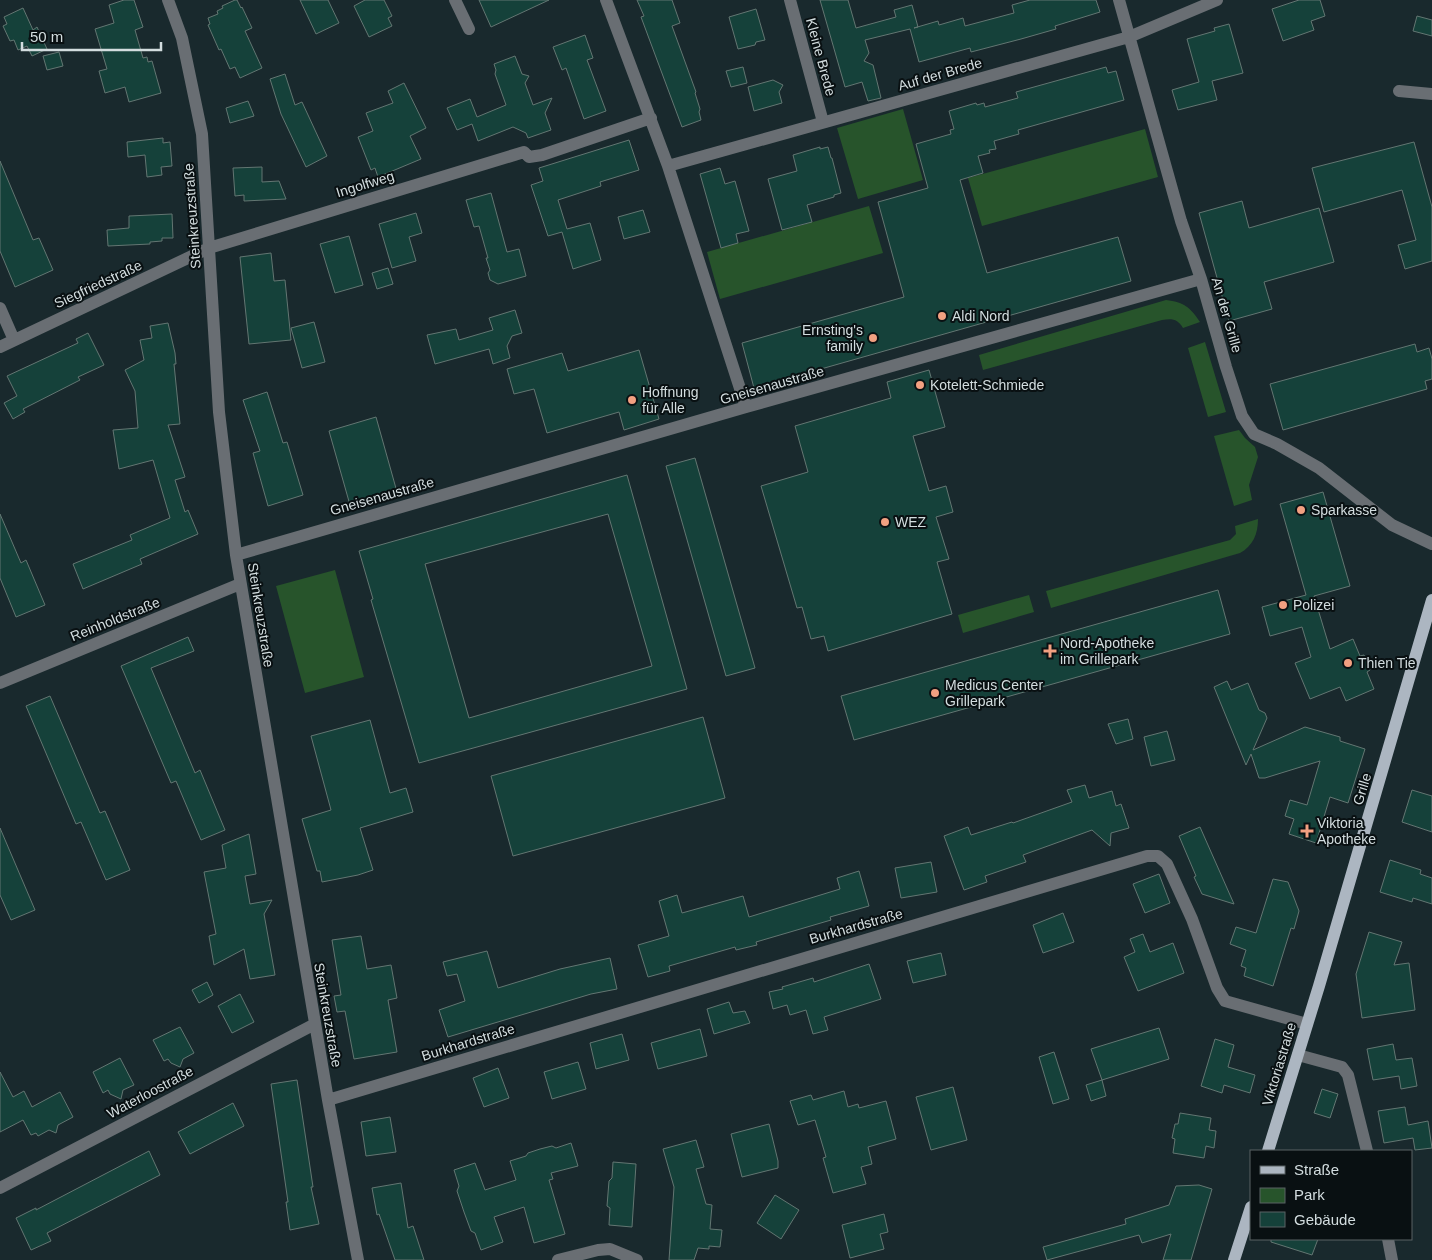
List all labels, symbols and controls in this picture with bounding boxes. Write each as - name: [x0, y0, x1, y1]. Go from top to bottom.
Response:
- street label: Kleine Brede: [803, 16, 839, 98]
- scale bar: [22, 20, 161, 52]
- text: 50 m: [30, 28, 63, 45]
- street label: Auf der Brede: [896, 54, 984, 94]
- street label: Steinkreuzstraße: [180, 162, 204, 269]
- street label: Ingolfweg: [334, 168, 396, 200]
- street label: Siegfriedstraße: [52, 257, 145, 311]
- street label: An der Grille: [1209, 275, 1245, 355]
- place label: Aldi Nord: [952, 308, 1010, 324]
- marker: Aldi Nord: [936, 310, 948, 322]
- place label: Ernsting's family: [802, 322, 863, 354]
- marker: Ernsting's family: [867, 332, 879, 344]
- street label: Gneisenaustraße: [718, 362, 826, 407]
- place label: Kotelett-Schmiede: [930, 377, 1045, 393]
- marker: Kotelett-Schmiede: [914, 379, 926, 391]
- place label: Hoffnung für Alle: [642, 384, 699, 416]
- marker: Hoffnung für Alle: [626, 394, 638, 406]
- street label: Gneisenaustraße: [328, 473, 436, 518]
- place label: Sparkasse: [1311, 502, 1377, 518]
- marker: Sparkasse: [1295, 504, 1307, 516]
- place label: WEZ: [895, 514, 927, 530]
- marker: WEZ: [879, 516, 891, 528]
- street label: Steinkreuzstraße: [245, 561, 277, 669]
- street label: Reinholdstraße: [68, 594, 162, 644]
- place label: Polizei: [1293, 597, 1334, 613]
- marker: Polizei: [1277, 599, 1289, 611]
- place label: Nord-Apotheke im Grillepark: [1060, 635, 1154, 667]
- marker: Nord-Apotheke im Grillepark: [1044, 645, 1056, 657]
- place label: Thien Tie: [1358, 655, 1416, 671]
- marker: Thien Tie: [1342, 657, 1354, 669]
- place label: Medicus Center Grillepark: [945, 677, 1043, 709]
- marker: Medicus Center Grillepark: [929, 687, 941, 699]
- street label: Grille: [1350, 771, 1374, 807]
- place label: Viktoria Apotheke: [1317, 815, 1376, 847]
- marker: Viktoria Apotheke: [1301, 825, 1313, 837]
- street label: Burkhardstraße: [807, 905, 905, 947]
- street label: Steinkreuzstraße: [311, 962, 345, 1069]
- street label: Burkhardstraße: [420, 1020, 517, 1064]
- street label: Viktoriastraße: [1259, 1020, 1299, 1108]
- street label: Waterloostraße: [104, 1062, 196, 1121]
- legend: [1250, 1150, 1412, 1240]
- text: Straße: [1294, 1161, 1339, 1178]
- text: Park: [1294, 1186, 1325, 1203]
- text: Gebäude: [1294, 1211, 1356, 1228]

